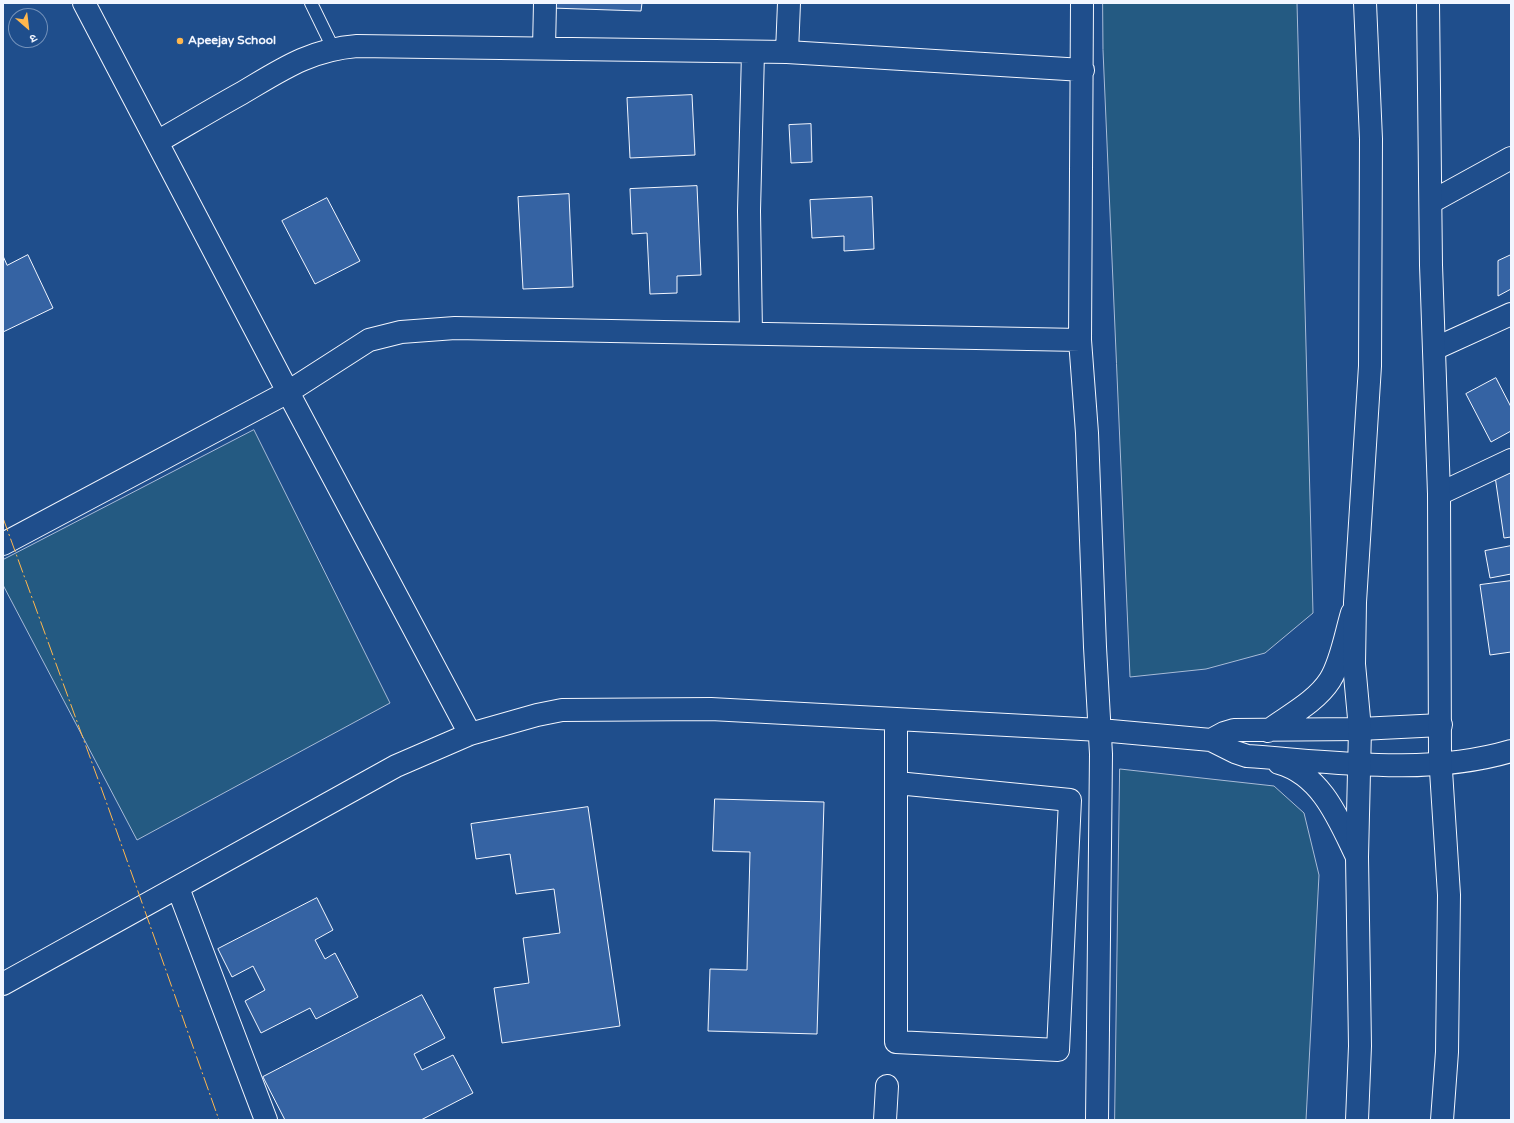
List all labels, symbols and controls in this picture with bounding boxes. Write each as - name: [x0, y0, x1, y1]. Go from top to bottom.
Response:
- north arrow: [8, 8, 48, 48]
- text: उ: [28, 31, 39, 45]
- place label: Apeejay School: [188, 34, 276, 48]
- marker: Apeejay School: [175, 36, 185, 46]

